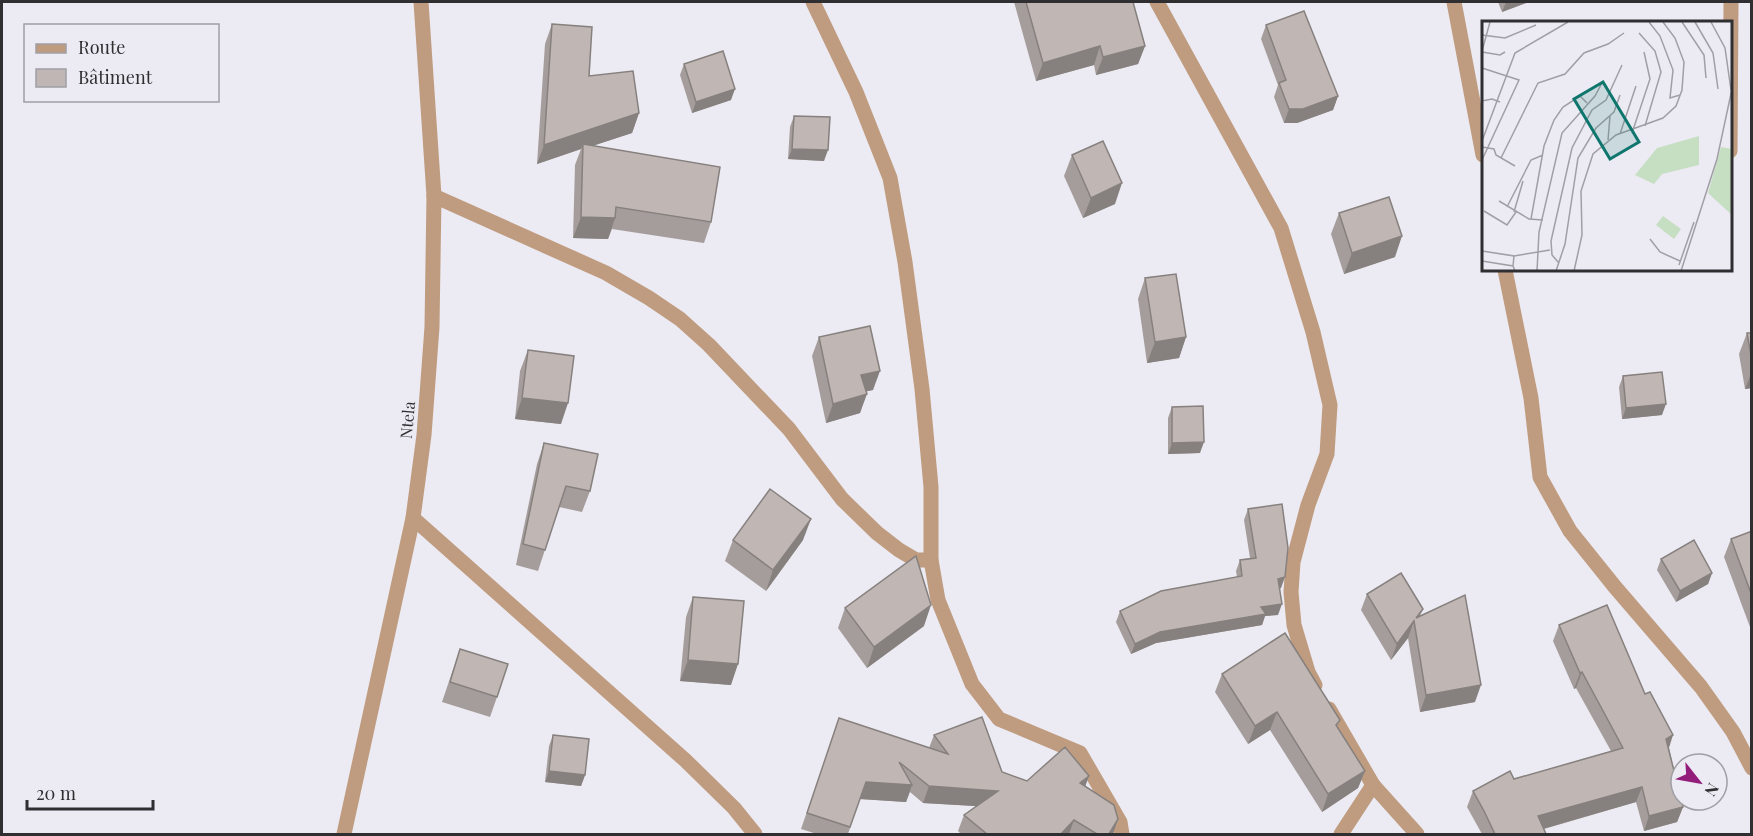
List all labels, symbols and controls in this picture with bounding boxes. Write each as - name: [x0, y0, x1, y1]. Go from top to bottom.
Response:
- inset map: [1482, 21, 1732, 272]
- legend: [24, 24, 219, 102]
- text: Route: [78, 35, 125, 59]
- text: Bâtiment: [78, 65, 153, 89]
- street label: Ntela: [395, 400, 419, 440]
- north arrow: [1669, 752, 1729, 812]
- scale bar: [27, 773, 153, 811]
- text: N: [1700, 780, 1724, 801]
- text: 20 m: [36, 781, 76, 805]

